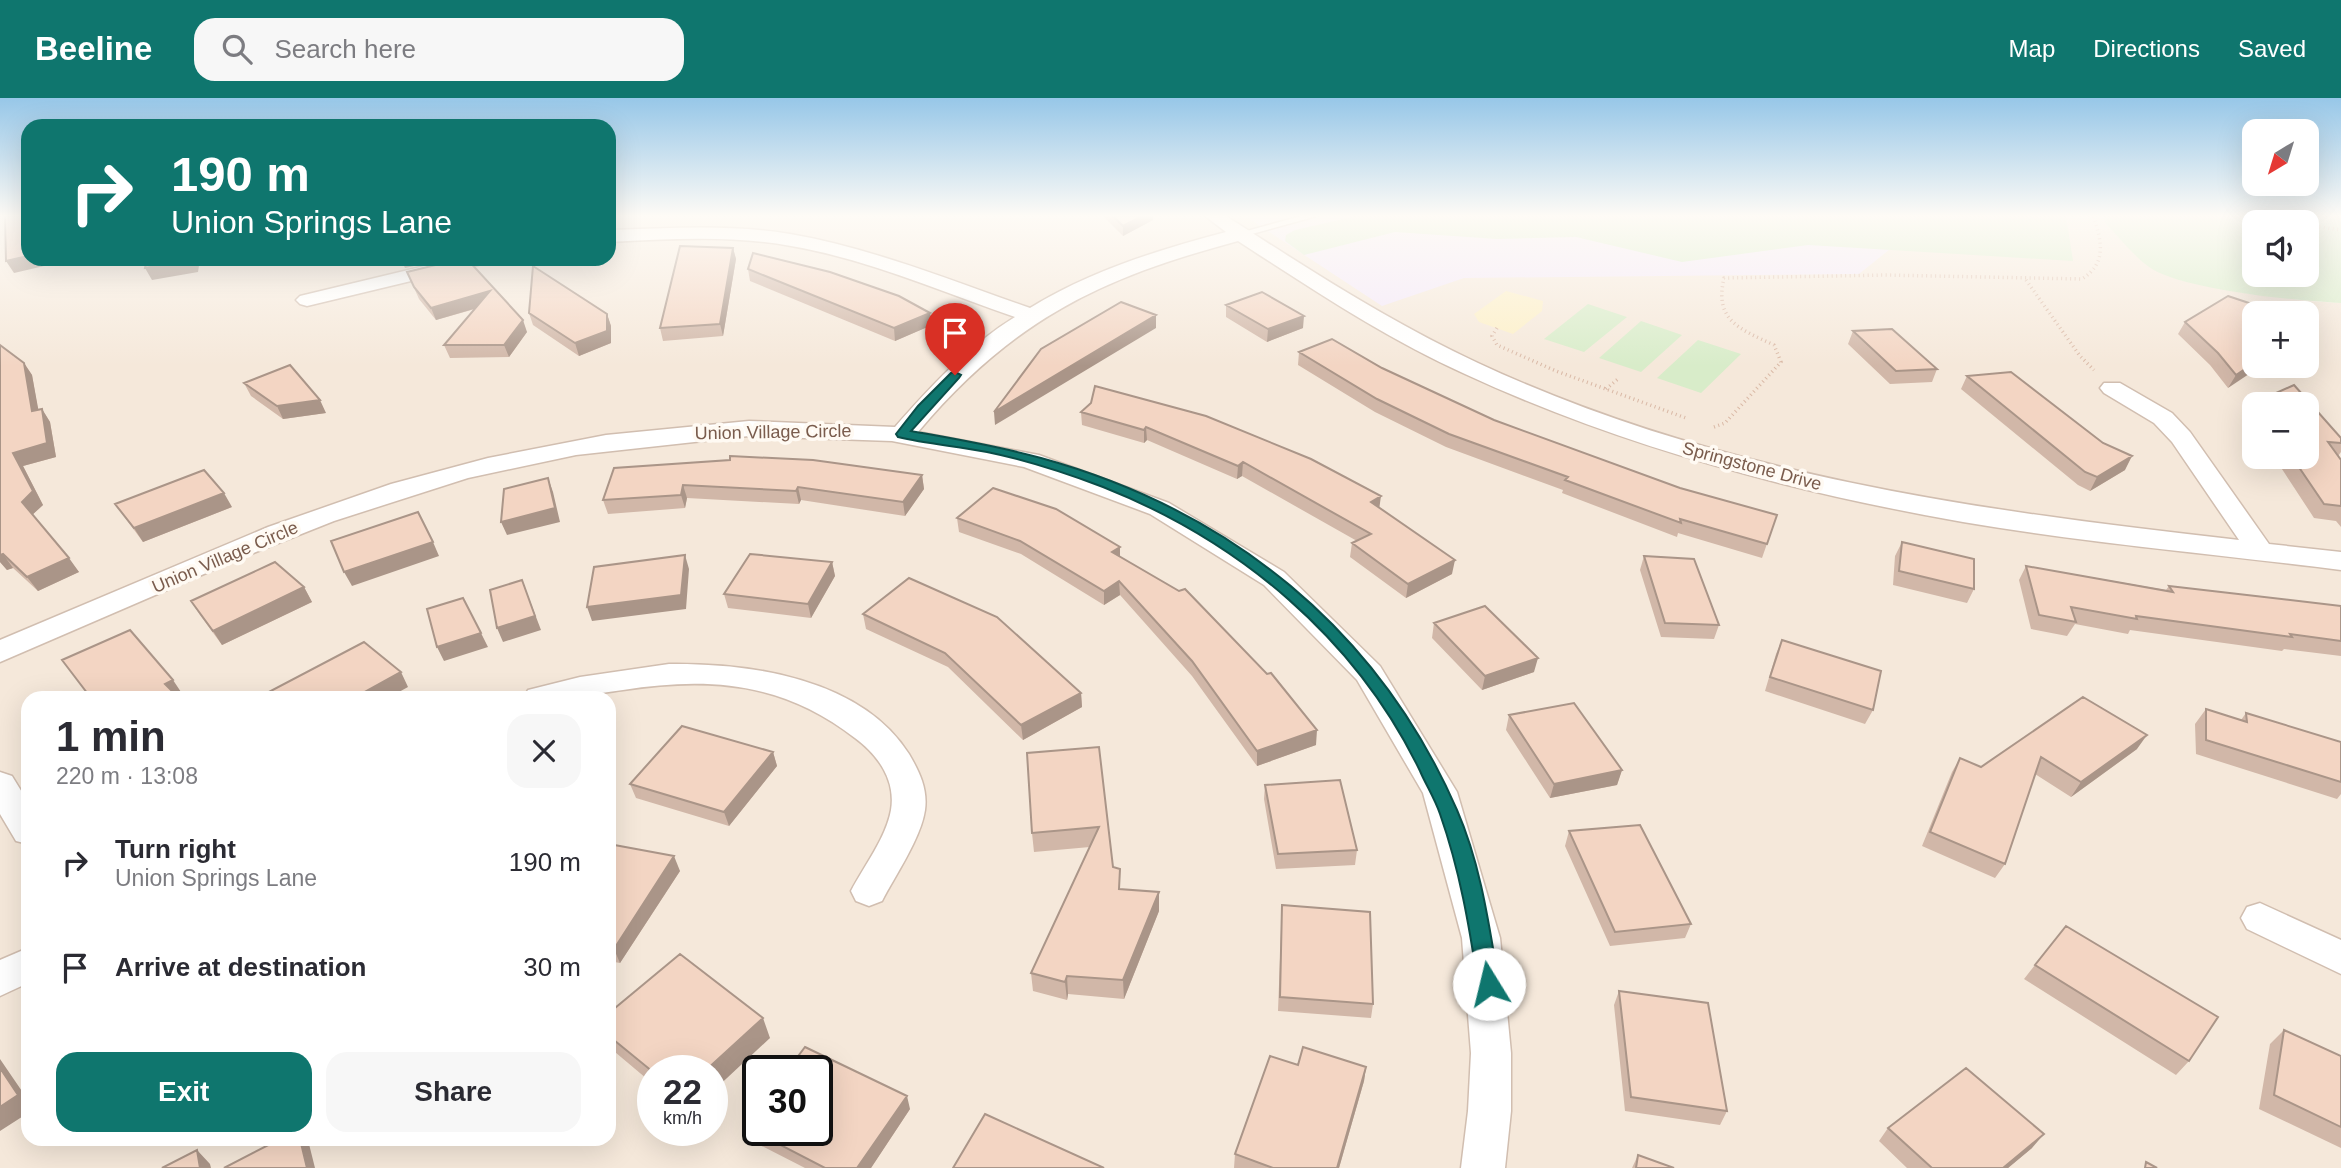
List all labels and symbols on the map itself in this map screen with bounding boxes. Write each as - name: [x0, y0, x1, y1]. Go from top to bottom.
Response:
- north arrow: [2242, 119, 2319, 196]
- pin: [925, 303, 985, 375]
- street label: Union Village Circle: [694, 421, 852, 443]
- street label: Springstone Drive: [1680, 438, 1824, 494]
- street label: Union Village Circle: [149, 517, 301, 597]
- position arrow: [1452, 947, 1526, 1021]
- speed limit sign: 30: [742, 1055, 833, 1146]

